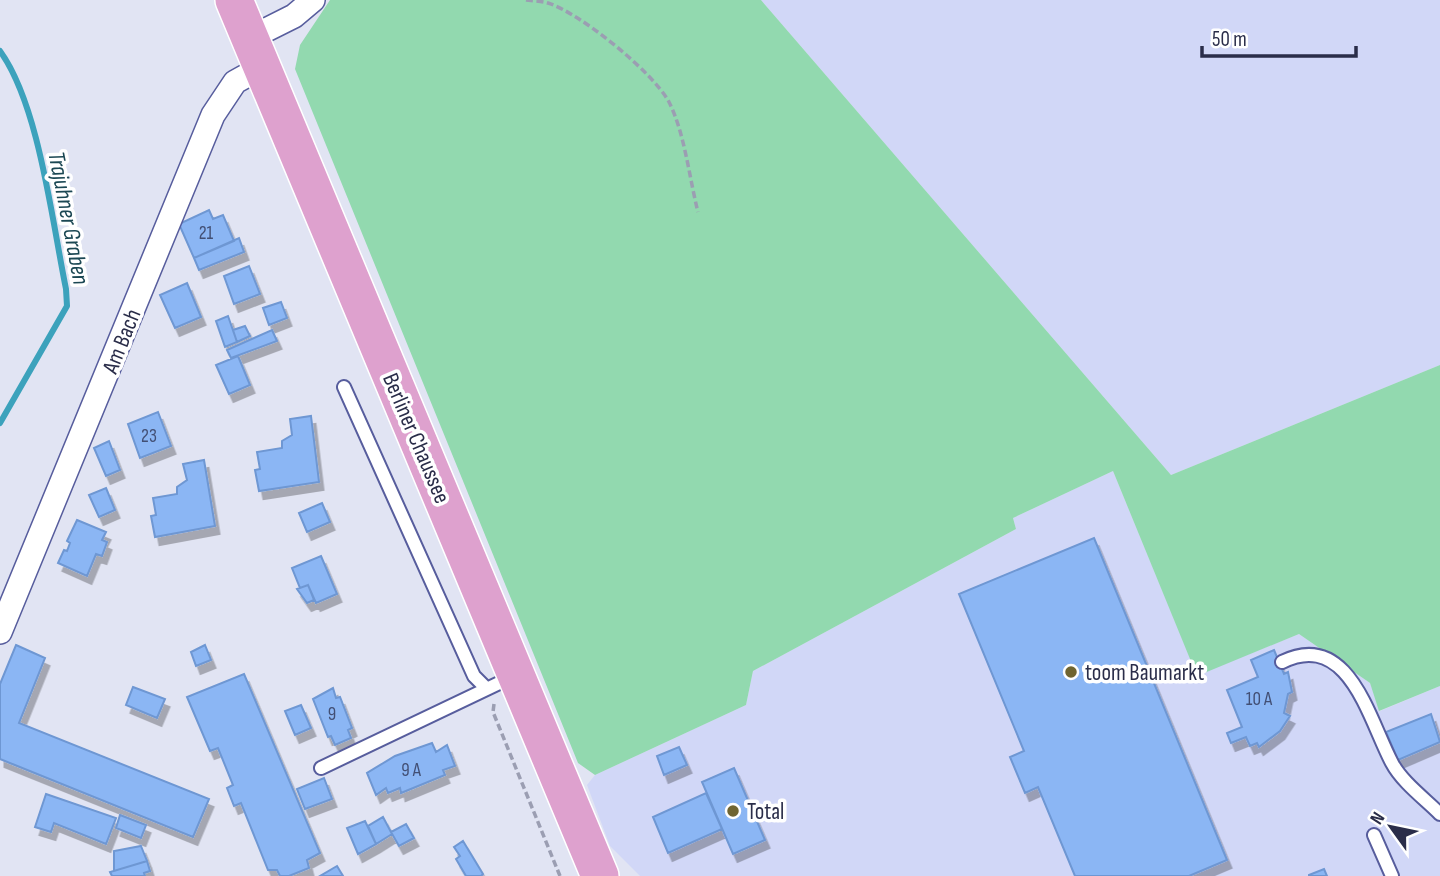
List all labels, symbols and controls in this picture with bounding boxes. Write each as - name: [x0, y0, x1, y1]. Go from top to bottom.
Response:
- scale bar: [1202, 14, 1356, 58]
- text: 50 m: [1212, 27, 1247, 52]
- water label: Trajuhner Graben: [41, 149, 96, 287]
- house number: 21: [199, 222, 214, 245]
- street label: Am Bach: [96, 305, 147, 379]
- street label: Berliner Chaussee: [376, 369, 456, 508]
- house number: 23: [141, 425, 157, 448]
- place label: toom Baumarkt: [1085, 659, 1204, 687]
- marker: toom Baumarkt: [1063, 664, 1079, 680]
- house number: 10 A: [1246, 688, 1273, 711]
- house number: 9: [328, 703, 336, 726]
- house number: 9 A: [401, 759, 422, 782]
- north arrow: [1356, 792, 1426, 862]
- place label: Total: [747, 798, 784, 826]
- marker: Total: [725, 803, 741, 819]
- text: N: [1366, 808, 1390, 829]

